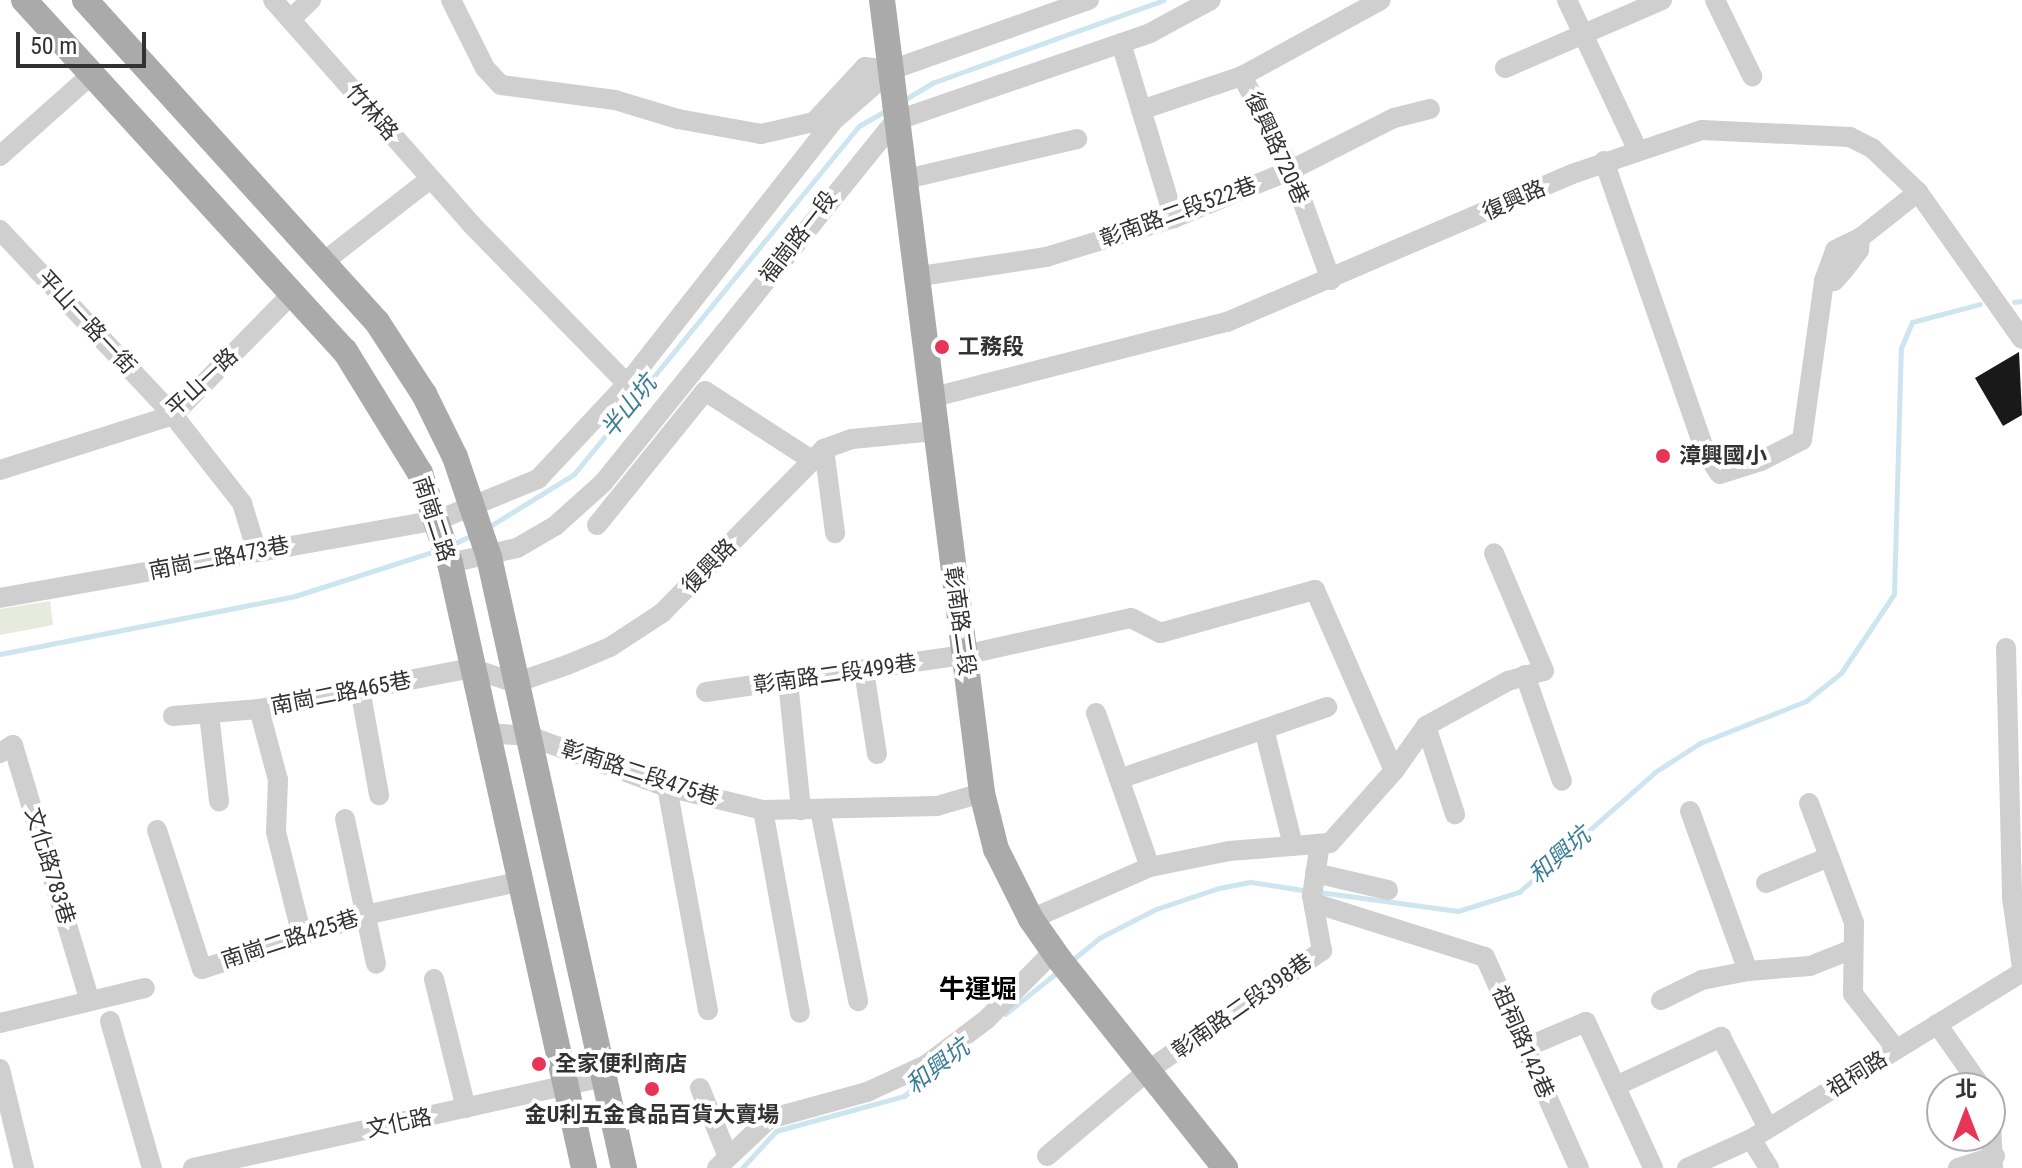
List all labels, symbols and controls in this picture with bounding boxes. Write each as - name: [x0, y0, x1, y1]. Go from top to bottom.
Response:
- scale bar: [20, 16, 150, 66]
- text: 50 m: [30, 32, 77, 60]
- street label: 竹林路: [340, 78, 404, 146]
- street label: 復興路720巷: [1240, 88, 1314, 208]
- street label: 彰南路二段522巷: [1096, 171, 1260, 253]
- street label: 復興路: [1478, 175, 1550, 225]
- street label: 福崗路一段: [754, 186, 842, 288]
- street label: 平山一路一街: [32, 265, 142, 379]
- place label: 工務段: [958, 334, 1024, 360]
- marker: 工務段: [933, 338, 951, 356]
- street label: 平山一路: [161, 342, 243, 422]
- water label: 半山坑: [595, 370, 663, 444]
- place label: 漳興國小: [1679, 443, 1767, 469]
- marker: 漳興國小: [1654, 447, 1672, 465]
- street label: 南崗二路: [408, 473, 460, 565]
- street label: 南崗二路473巷: [147, 531, 291, 585]
- street label: 復興路: [677, 533, 741, 599]
- street label: 彰南路二段: [939, 565, 981, 677]
- street label: 彰南路二段499巷: [752, 649, 918, 699]
- street label: 南崗二路465巷: [269, 666, 413, 720]
- street label: 彰南路二段475巷: [558, 735, 722, 811]
- street label: 文化路783巷: [20, 804, 80, 928]
- water label: 和興坑: [1523, 822, 1597, 890]
- street label: 南崗二路425巷: [218, 904, 362, 974]
- street label: 彰南路二段398巷: [1167, 948, 1317, 1064]
- district label: 牛運堀: [939, 974, 1017, 1006]
- street label: 祖祠路142巷: [1486, 982, 1560, 1102]
- water label: 和興坑: [901, 1033, 975, 1101]
- street label: 祖祠路: [1822, 1045, 1892, 1103]
- place label: 全家便利商店: [555, 1051, 687, 1077]
- marker: 全家便利商店: [530, 1055, 548, 1073]
- north arrow: [1926, 1072, 2006, 1152]
- text: 北: [1955, 1077, 1977, 1102]
- marker: 金U利五金食品百貨大賣場: [643, 1080, 661, 1098]
- place label: 金U利五金食品百貨大賣場: [525, 1102, 779, 1128]
- street label: 文化路: [364, 1103, 434, 1143]

